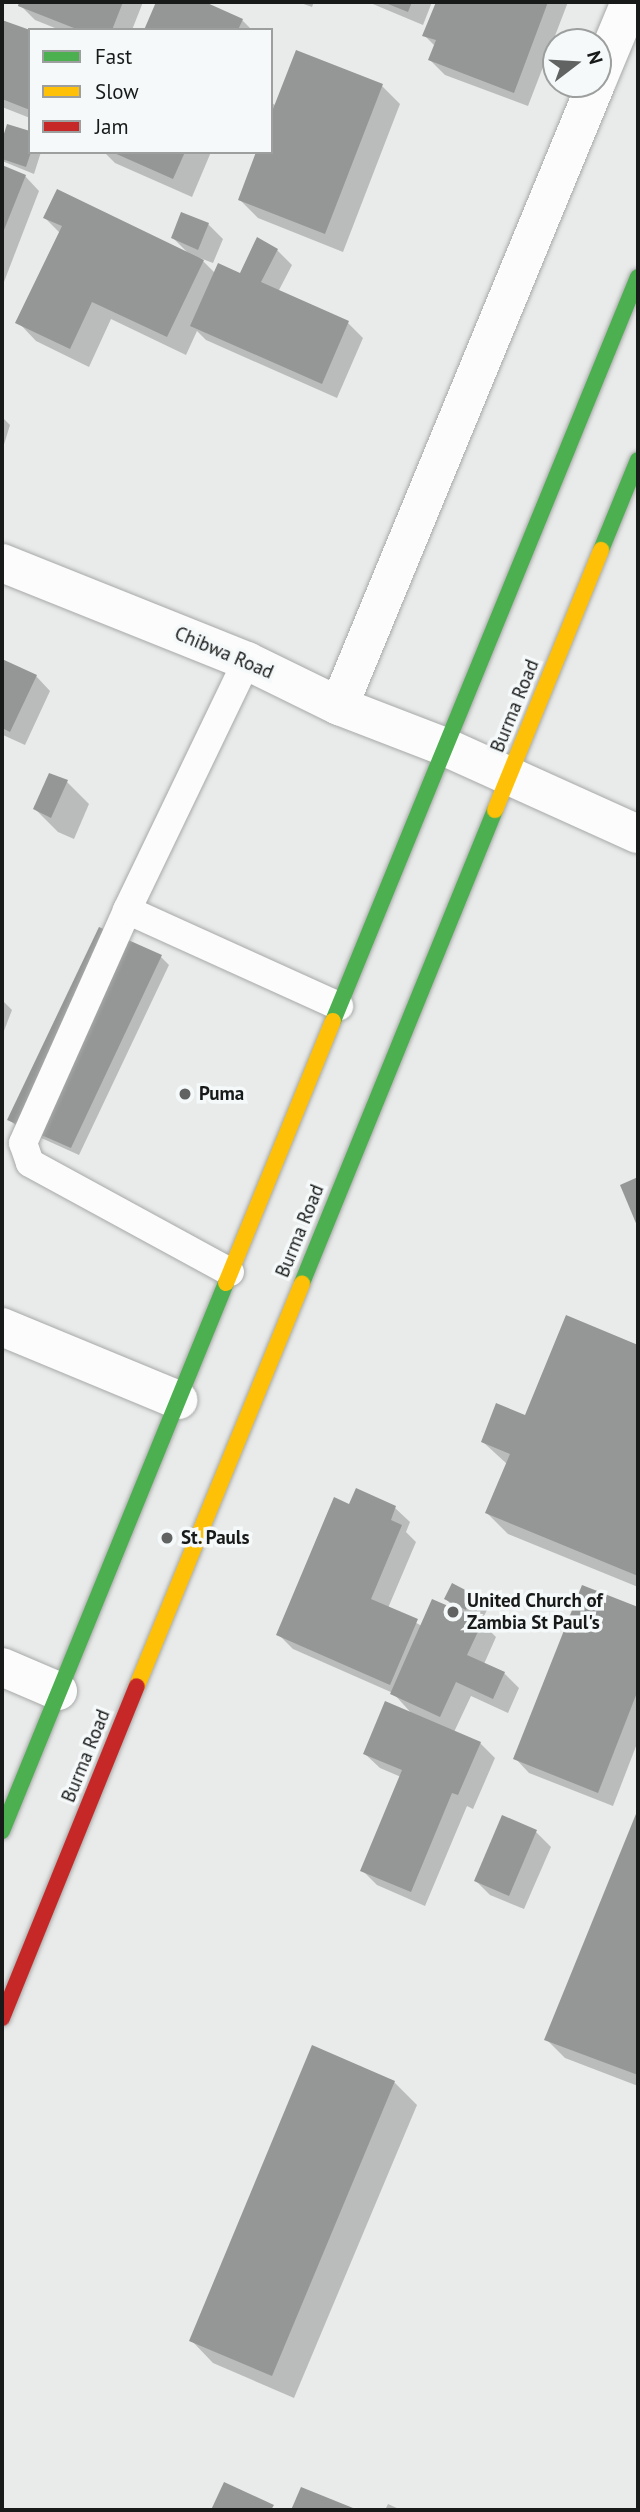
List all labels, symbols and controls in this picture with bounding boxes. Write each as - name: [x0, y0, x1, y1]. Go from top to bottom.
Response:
- legend: [28, 28, 273, 154]
- north arrow: [542, 28, 612, 98]
- text: Fast: [95, 43, 132, 70]
- text: N: [582, 48, 608, 67]
- text: Slow: [95, 78, 139, 105]
- text: Jam: [95, 113, 129, 140]
- street label: Chibwa Road: [171, 622, 277, 684]
- street label: Burma Road: [486, 656, 544, 756]
- place label: Puma: [199, 1083, 244, 1105]
- marker: Puma: [177, 1086, 193, 1102]
- street label: Burma Road: [271, 1181, 329, 1281]
- place label: St. Pauls: [181, 1527, 251, 1549]
- marker: St. Pauls: [159, 1530, 175, 1546]
- place label: United Church of Zambia St Paul's: [467, 1590, 603, 1634]
- marker: United Church of Zambia St Paul's: [445, 1604, 461, 1620]
- street label: Burma Road: [57, 1706, 115, 1806]

